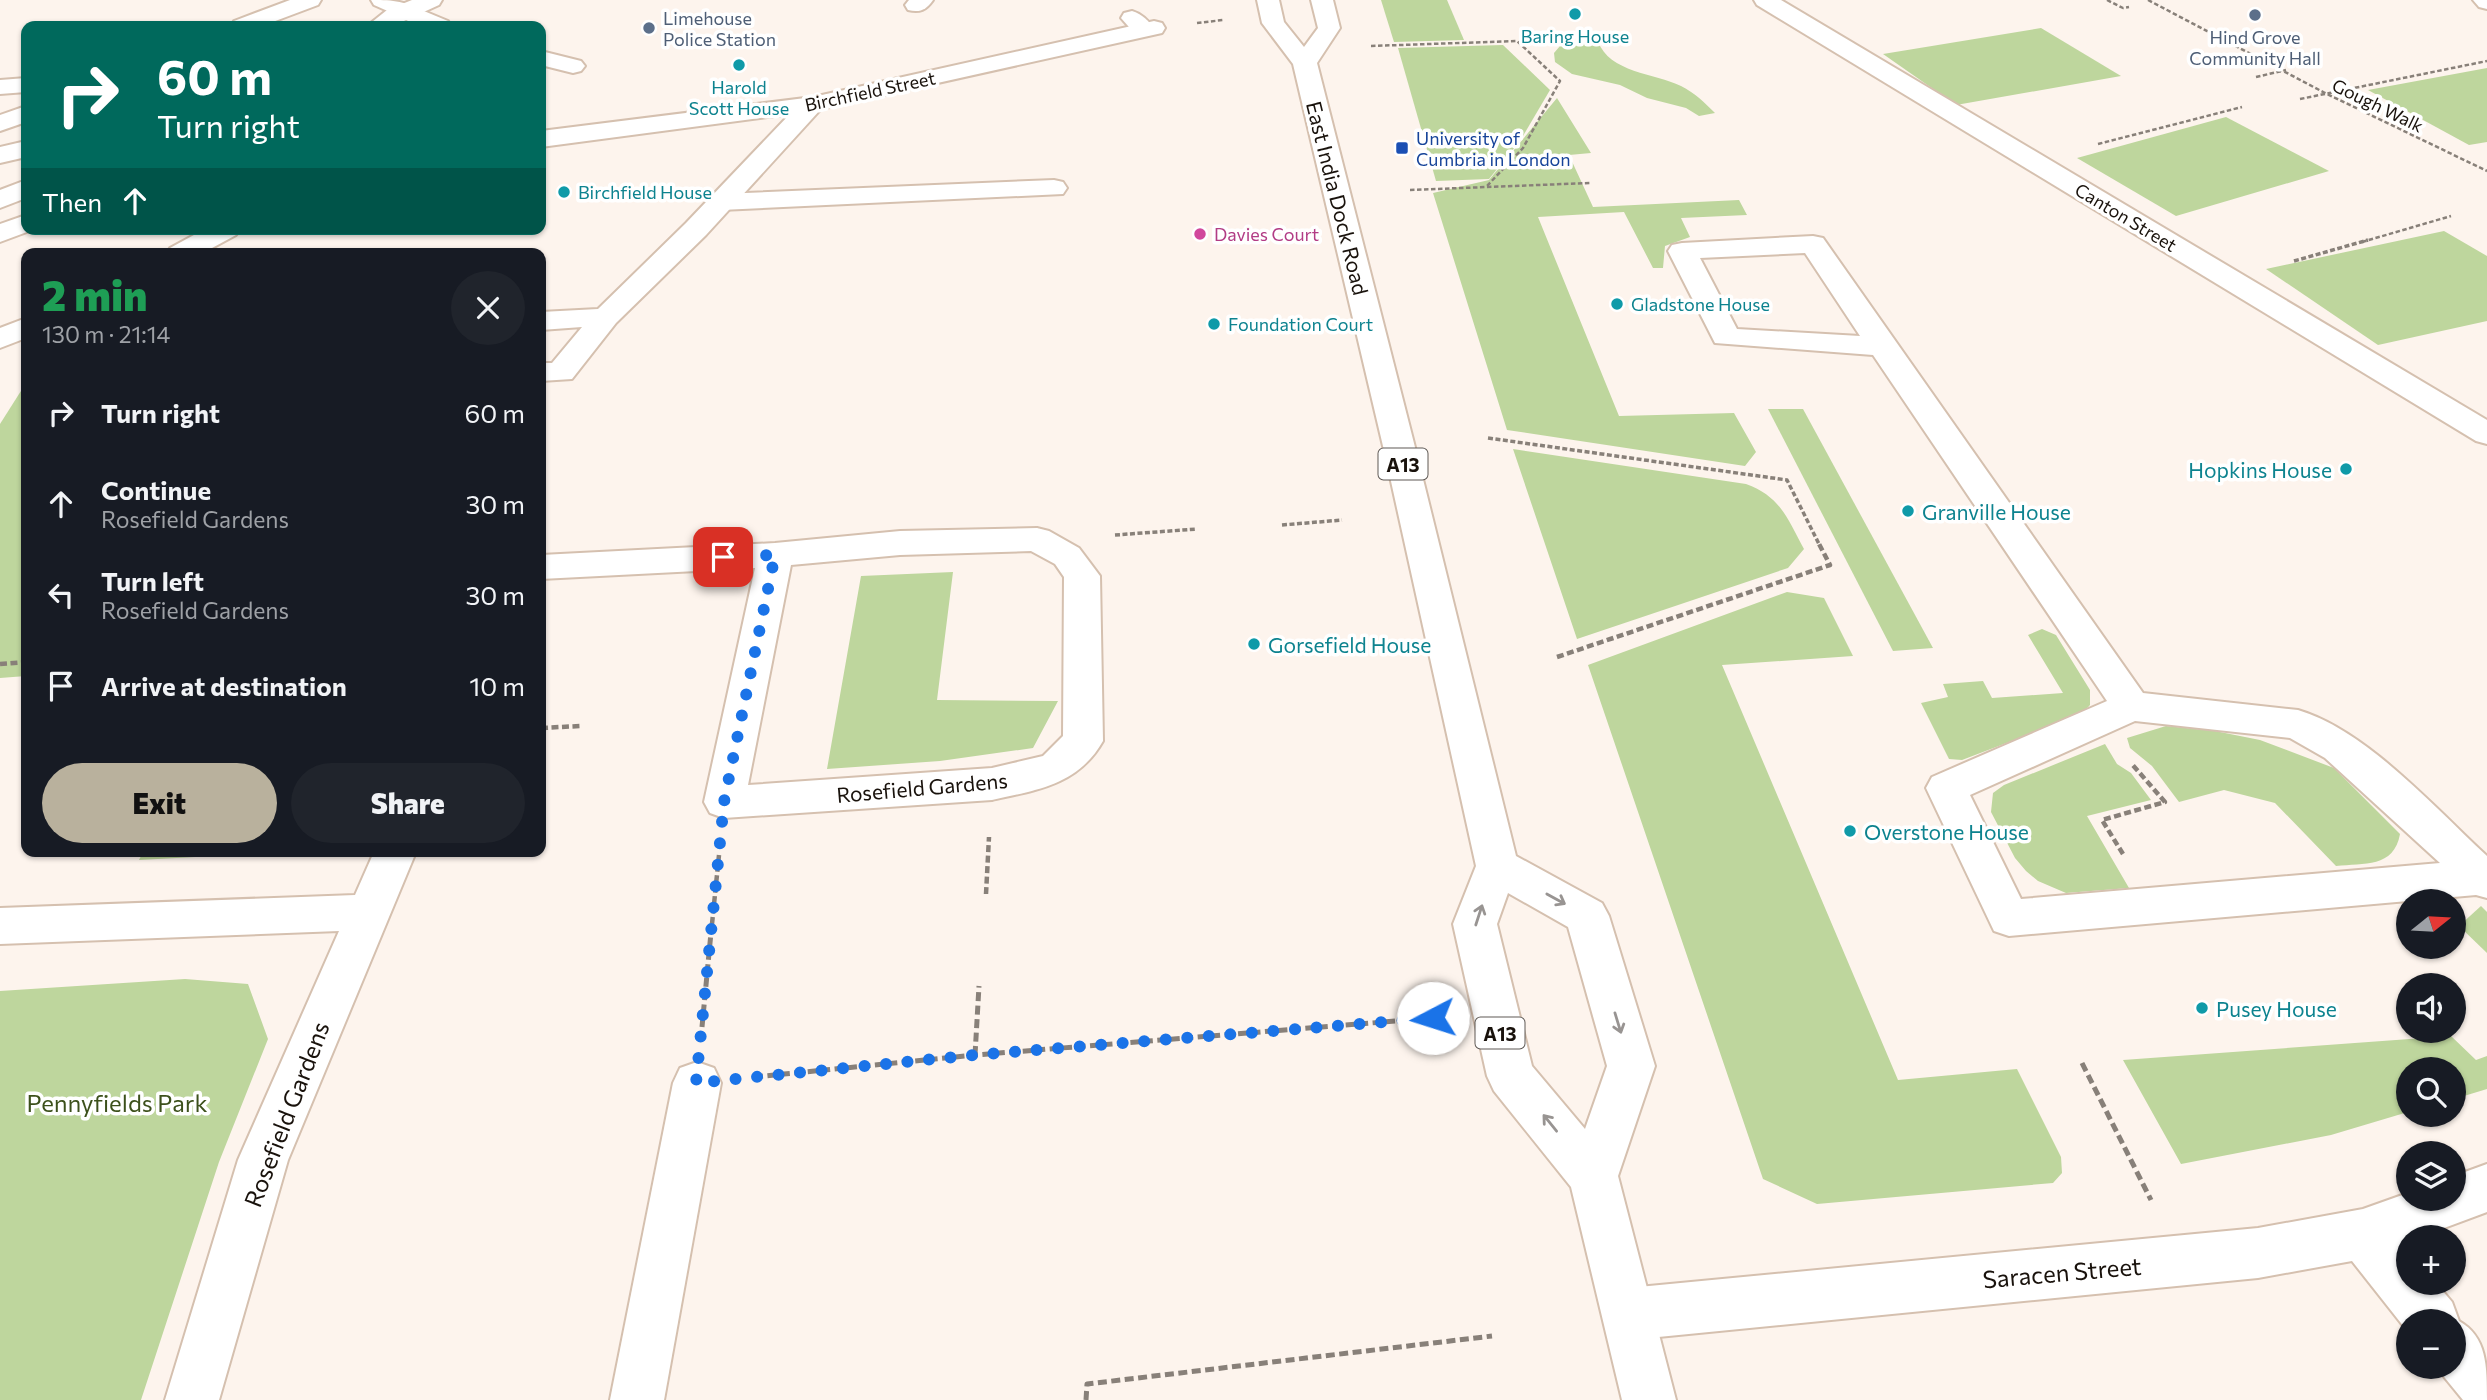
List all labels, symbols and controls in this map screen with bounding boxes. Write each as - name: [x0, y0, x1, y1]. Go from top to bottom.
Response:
- marker: Baring House: [1567, 6, 1583, 22]
- place label: Limehouse Police Station: [663, 7, 776, 50]
- marker: Hind Grove Community Hall: [2247, 7, 2263, 23]
- marker: Limehouse Police Station: [641, 20, 657, 36]
- place label: Baring House: [1521, 25, 1629, 47]
- place label: Hind Grove Community Hall: [2189, 26, 2321, 69]
- text: 60 m: [157, 45, 272, 105]
- icon: right: [42, 49, 133, 140]
- marker: Harold Scott House: [731, 57, 747, 73]
- street label: Birchfield Street: [803, 66, 937, 116]
- street label: Gough Walk: [2329, 73, 2427, 137]
- place label: Harold Scott House: [689, 76, 789, 119]
- street label: East India Dock Road: [1302, 98, 1374, 298]
- text: Turn right: [157, 105, 300, 145]
- place label: University of Cumbria in London: [1416, 127, 1571, 170]
- marker: University of Cumbria in London: [1394, 140, 1410, 156]
- street label: Canton Street: [2071, 178, 2181, 256]
- place label: Birchfield House: [578, 181, 712, 203]
- icon: ahead: [116, 182, 154, 220]
- marker: Birchfield House: [556, 184, 572, 200]
- text: Then: [42, 186, 102, 217]
- place label: Davies Court: [1214, 223, 1319, 245]
- marker: Davies Court: [1192, 226, 1208, 242]
- text: 2 min: [42, 268, 148, 320]
- button: close: [451, 271, 525, 345]
- place label: Gladstone House: [1631, 293, 1770, 315]
- marker: Gladstone House: [1609, 296, 1625, 312]
- place label: Foundation Court: [1228, 313, 1373, 335]
- marker: Foundation Court: [1206, 316, 1222, 332]
- text: 130 m · 21:14: [42, 320, 170, 348]
- icon: right: [42, 394, 80, 432]
- text: Turn right: [101, 397, 220, 428]
- text: 60 m: [465, 397, 525, 428]
- road number: A13: [1378, 449, 1428, 480]
- place label: Hopkins House: [2188, 457, 2332, 482]
- marker: Hopkins House: [2338, 461, 2354, 477]
- text: Continue: [101, 474, 211, 505]
- icon: ahead: [42, 485, 80, 523]
- text: 30 m: [466, 488, 525, 519]
- place label: Granville House: [1922, 499, 2071, 524]
- marker: Granville House: [1900, 503, 1916, 519]
- text: Rosefield Gardens: [101, 505, 289, 533]
- pin: [693, 527, 753, 587]
- icon: arrive: [704, 538, 742, 576]
- text: Turn left: [101, 565, 204, 596]
- icon: left: [42, 576, 80, 614]
- text: 30 m: [466, 579, 525, 610]
- text: Rosefield Gardens: [101, 596, 289, 624]
- place label: Gorsefield House: [1268, 632, 1431, 657]
- marker: Gorsefield House: [1246, 636, 1262, 652]
- icon: arrive: [42, 667, 80, 705]
- text: Arrive at destination: [101, 670, 347, 701]
- text: 10 m: [469, 670, 525, 701]
- button: Exit: [42, 763, 277, 843]
- button: Share: [291, 763, 525, 843]
- street label: Rosefield Gardens: [835, 767, 1009, 807]
- place label: Overstone House: [1864, 819, 2029, 844]
- marker: Overstone House: [1842, 823, 1858, 839]
- north arrow: [2396, 889, 2466, 959]
- map controls: [2396, 889, 2466, 1379]
- one-way arrow: [1545, 893, 1566, 906]
- one-way arrow: [1473, 904, 1486, 926]
- button: sound: [2396, 973, 2466, 1043]
- position arrow: [1396, 981, 1470, 1055]
- place label: Pusey House: [2216, 996, 2337, 1021]
- marker: Pusey House: [2194, 1000, 2210, 1016]
- one-way arrow: [1613, 1012, 1626, 1034]
- street label: Rosefield Gardens: [237, 1017, 335, 1211]
- road number: A13: [1476, 1018, 1524, 1049]
- button: search: [2396, 1057, 2466, 1127]
- park label: Pennyfields Park: [27, 1088, 207, 1117]
- one-way arrow: [1542, 1115, 1557, 1133]
- button: layers: [2396, 1141, 2466, 1211]
- button: +: [2396, 1225, 2466, 1295]
- street label: Saracen Street: [1981, 1251, 2143, 1293]
- button: −: [2396, 1309, 2466, 1379]

